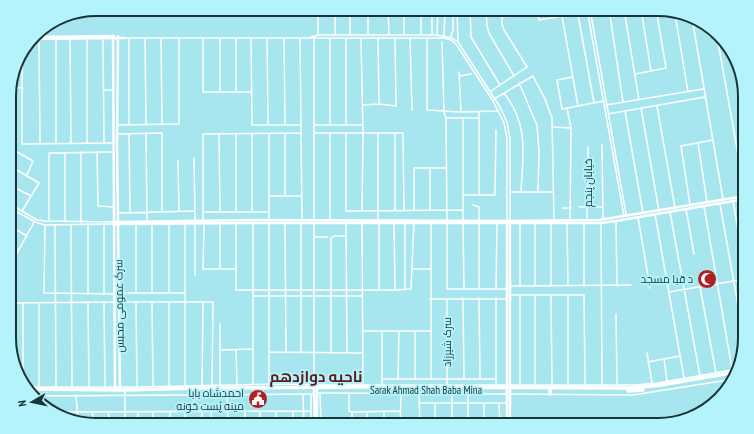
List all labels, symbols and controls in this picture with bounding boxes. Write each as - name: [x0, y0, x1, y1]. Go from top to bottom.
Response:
- street label: خیابان پنجم: [581, 159, 596, 207]
- street label: سرک عمومی محبس: [111, 259, 127, 353]
- mosque icon: د قبا مسجد: [696, 268, 718, 290]
- place label: د قبا مسجد: [641, 272, 693, 286]
- street label: سرک شیرزاد: [440, 317, 454, 367]
- district label: ناحیه دوازدهم: [270, 367, 362, 387]
- north arrow: [12, 382, 52, 422]
- street label: Sarak Ahmad Shah Baba Mina: [370, 383, 482, 397]
- place label: احمدشاه بابا مینه پُست خونه: [176, 386, 244, 413]
- public building icon: احمدشاه بابا مینه پُست خونه: [247, 388, 269, 410]
- text: N: [15, 399, 30, 408]

